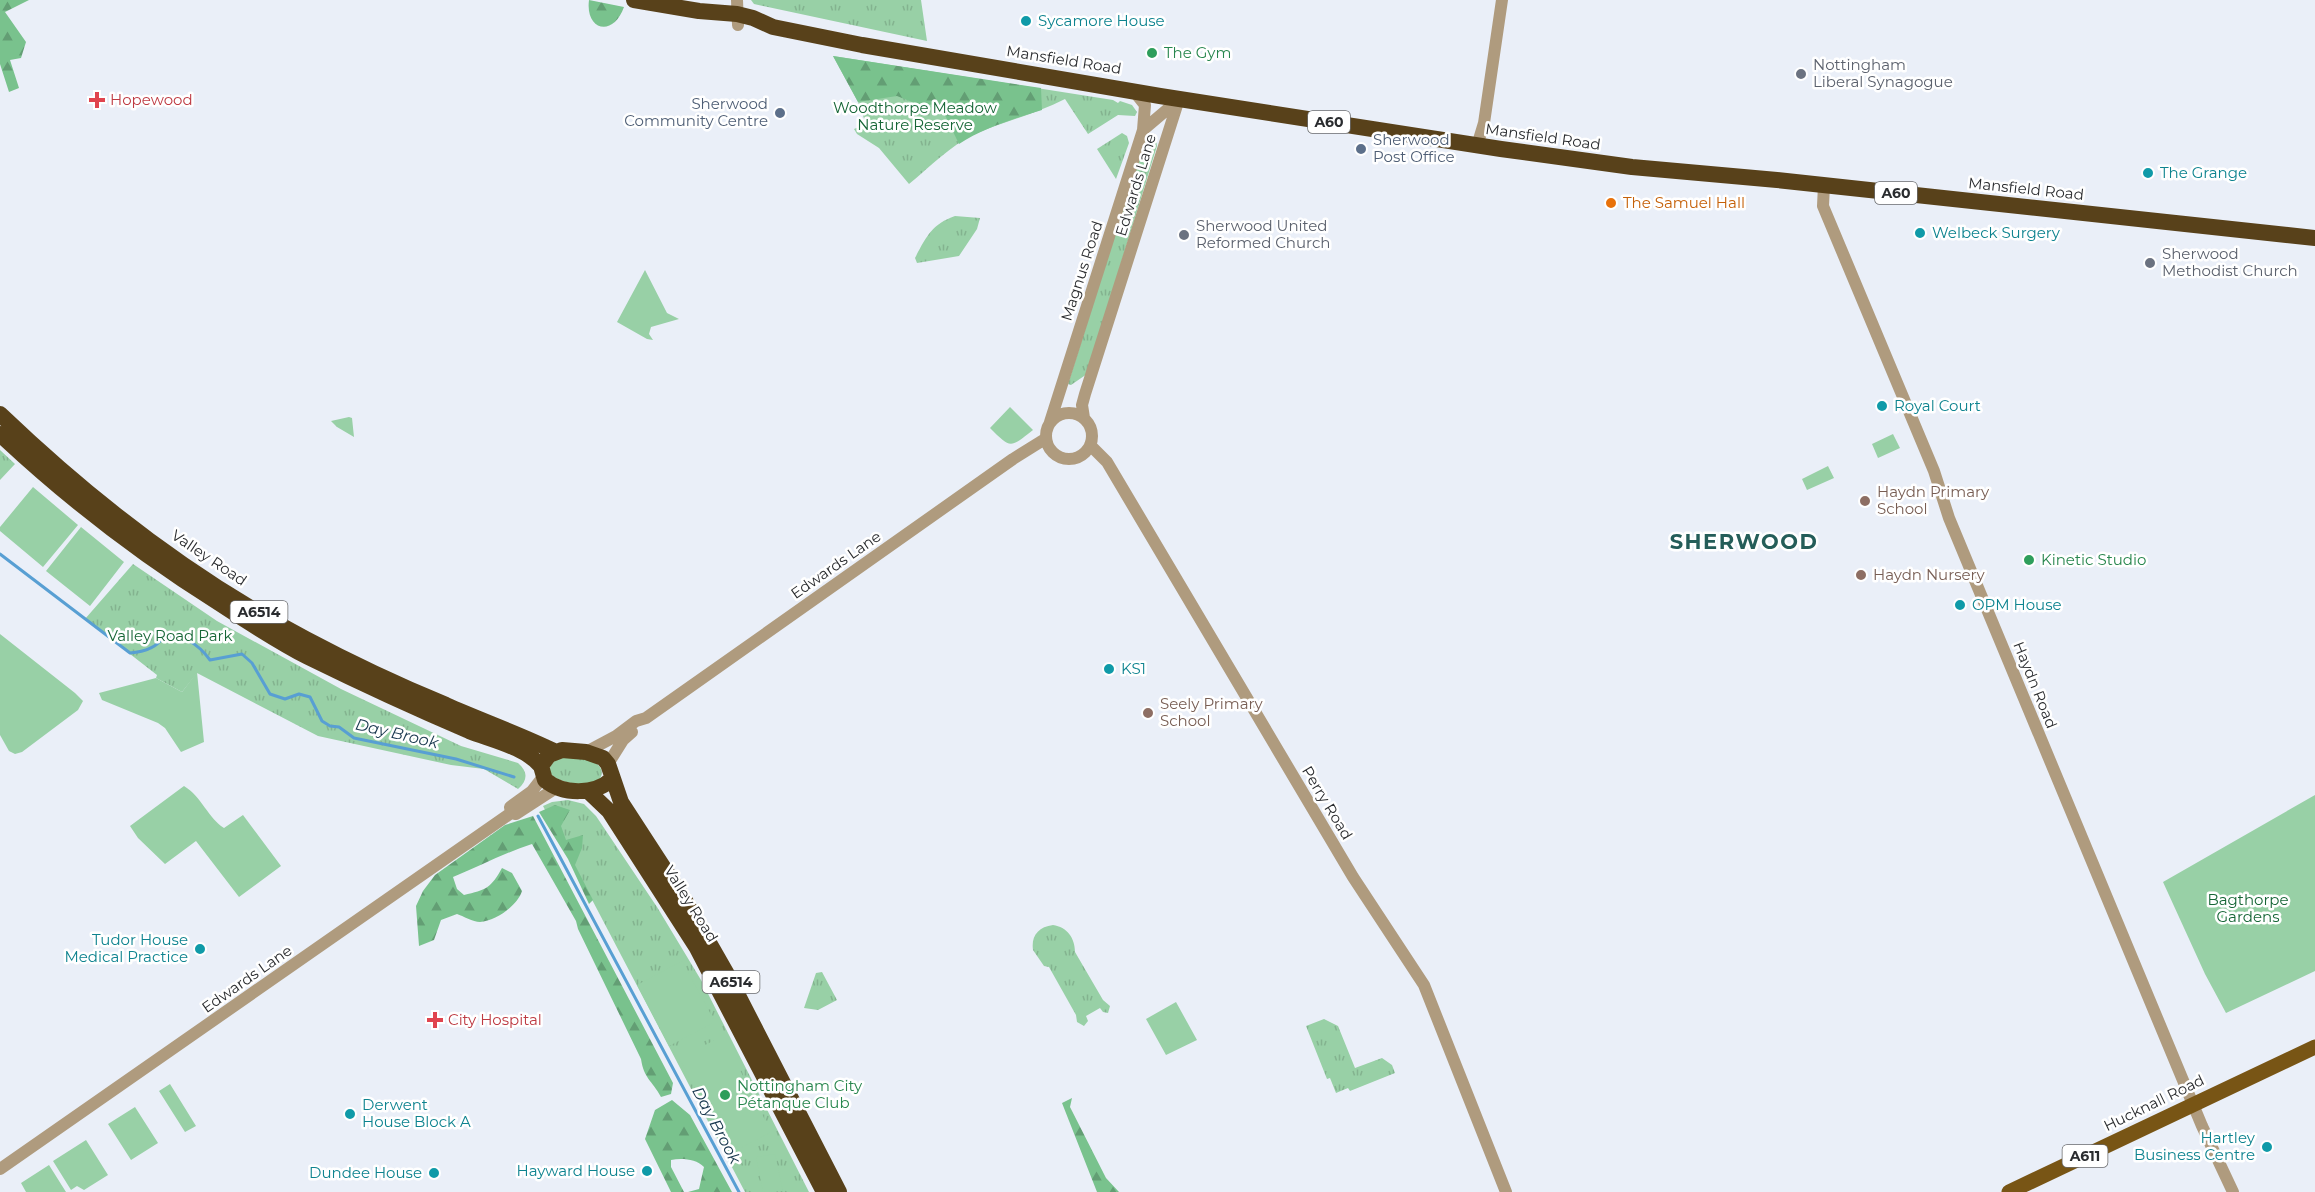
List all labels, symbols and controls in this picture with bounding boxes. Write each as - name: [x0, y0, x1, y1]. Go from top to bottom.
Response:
- place label: Sycamore House: [1038, 11, 1165, 30]
- marker: Sycamore House: [1019, 14, 1033, 28]
- street label: Mansfield Road: [1005, 41, 1123, 78]
- place label: The Gym: [1164, 43, 1231, 62]
- marker: The Gym: [1145, 46, 1159, 60]
- place label: Nottingham Liberal Synagogue: [1813, 55, 1953, 91]
- marker: Nottingham Liberal Synagogue: [1794, 67, 1808, 81]
- place label: Hopewood: [110, 90, 193, 109]
- marker: Hopewood: [88, 91, 106, 109]
- place label: Sherwood Community Centre: [624, 94, 768, 130]
- park label: Woodthorpe Meadow Nature Reserve: [833, 98, 998, 134]
- marker: Sherwood Community Centre: [773, 106, 787, 120]
- road number: A60: [1308, 111, 1350, 133]
- street label: Mansfield Road: [1484, 119, 1602, 154]
- place label: Sherwood Post Office: [1373, 130, 1455, 166]
- street label: Edwards Lane: [1111, 131, 1160, 238]
- marker: Sherwood Post Office: [1354, 142, 1368, 156]
- place label: The Grange: [2160, 163, 2247, 182]
- marker: The Grange: [2141, 166, 2155, 180]
- street label: Mansfield Road: [1967, 173, 2085, 204]
- road number: A60: [1875, 182, 1917, 204]
- place label: The Samuel Hall: [1623, 193, 1745, 212]
- marker: The Samuel Hall: [1604, 196, 1618, 210]
- place label: Sherwood United Reformed Church: [1196, 216, 1330, 252]
- street label: Magnus Road: [1056, 218, 1107, 323]
- place label: Welbeck Surgery: [1932, 223, 2061, 242]
- marker: Welbeck Surgery: [1913, 226, 1927, 240]
- marker: Sherwood United Reformed Church: [1177, 228, 1191, 242]
- place label: Sherwood Methodist Church: [2162, 244, 2298, 280]
- marker: Sherwood Methodist Church: [2143, 256, 2157, 270]
- place label: Royal Court: [1894, 396, 1981, 415]
- marker: Royal Court: [1875, 399, 1889, 413]
- place label: Haydn Primary School: [1877, 482, 1990, 518]
- marker: Haydn Primary School: [1858, 494, 1872, 508]
- street label: Valley Road: [168, 525, 251, 590]
- street label: Edwards Lane: [787, 526, 885, 603]
- district label: SHERWOOD: [1670, 529, 1818, 554]
- place label: Kinetic Studio: [2041, 550, 2146, 569]
- marker: Kinetic Studio: [2022, 553, 2036, 567]
- place label: Haydn Nursery: [1873, 565, 1985, 584]
- marker: Haydn Nursery: [1854, 568, 1868, 582]
- place label: OPM House: [1972, 595, 2062, 614]
- marker: OPM House: [1953, 598, 1967, 612]
- road number: A6514: [230, 601, 288, 623]
- park label: Valley Road Park: [107, 626, 233, 645]
- street label: Haydn Road: [2009, 639, 2062, 731]
- place label: KS1: [1121, 659, 1146, 678]
- marker: KS1: [1102, 662, 1116, 676]
- place label: Seely Primary School: [1160, 694, 1263, 730]
- marker: Seely Primary School: [1141, 706, 1155, 720]
- water label: Day Brook: [353, 715, 442, 753]
- street label: Perry Road: [1298, 762, 1357, 843]
- street label: Valley Road: [660, 862, 722, 946]
- park label: Bagthorpe Gardens: [2207, 890, 2289, 926]
- place label: Tudor House Medical Practice: [64, 930, 188, 966]
- street label: Edwards Lane: [198, 940, 296, 1017]
- marker: Tudor House Medical Practice: [193, 942, 207, 956]
- road number: A6514: [702, 971, 760, 993]
- place label: City Hospital: [448, 1010, 542, 1029]
- marker: City Hospital: [426, 1011, 444, 1029]
- street label: Hucknall Road: [2100, 1070, 2207, 1135]
- place label: Nottingham City Pétanque Club: [737, 1076, 863, 1112]
- water label: Day Brook: [688, 1083, 746, 1168]
- marker: Nottingham City Pétanque Club: [718, 1088, 732, 1102]
- place label: Derwent House Block A: [362, 1095, 471, 1131]
- marker: Derwent House Block A: [343, 1107, 357, 1121]
- place label: Hartley Business Centre: [2134, 1128, 2256, 1164]
- marker: Hartley Business Centre: [2260, 1140, 2274, 1154]
- road number: A611: [2062, 1145, 2108, 1167]
- place label: Hayward House: [516, 1161, 635, 1180]
- place label: Dundee House: [309, 1163, 422, 1182]
- marker: Hayward House: [640, 1164, 654, 1178]
- marker: Dundee House: [427, 1166, 441, 1180]

